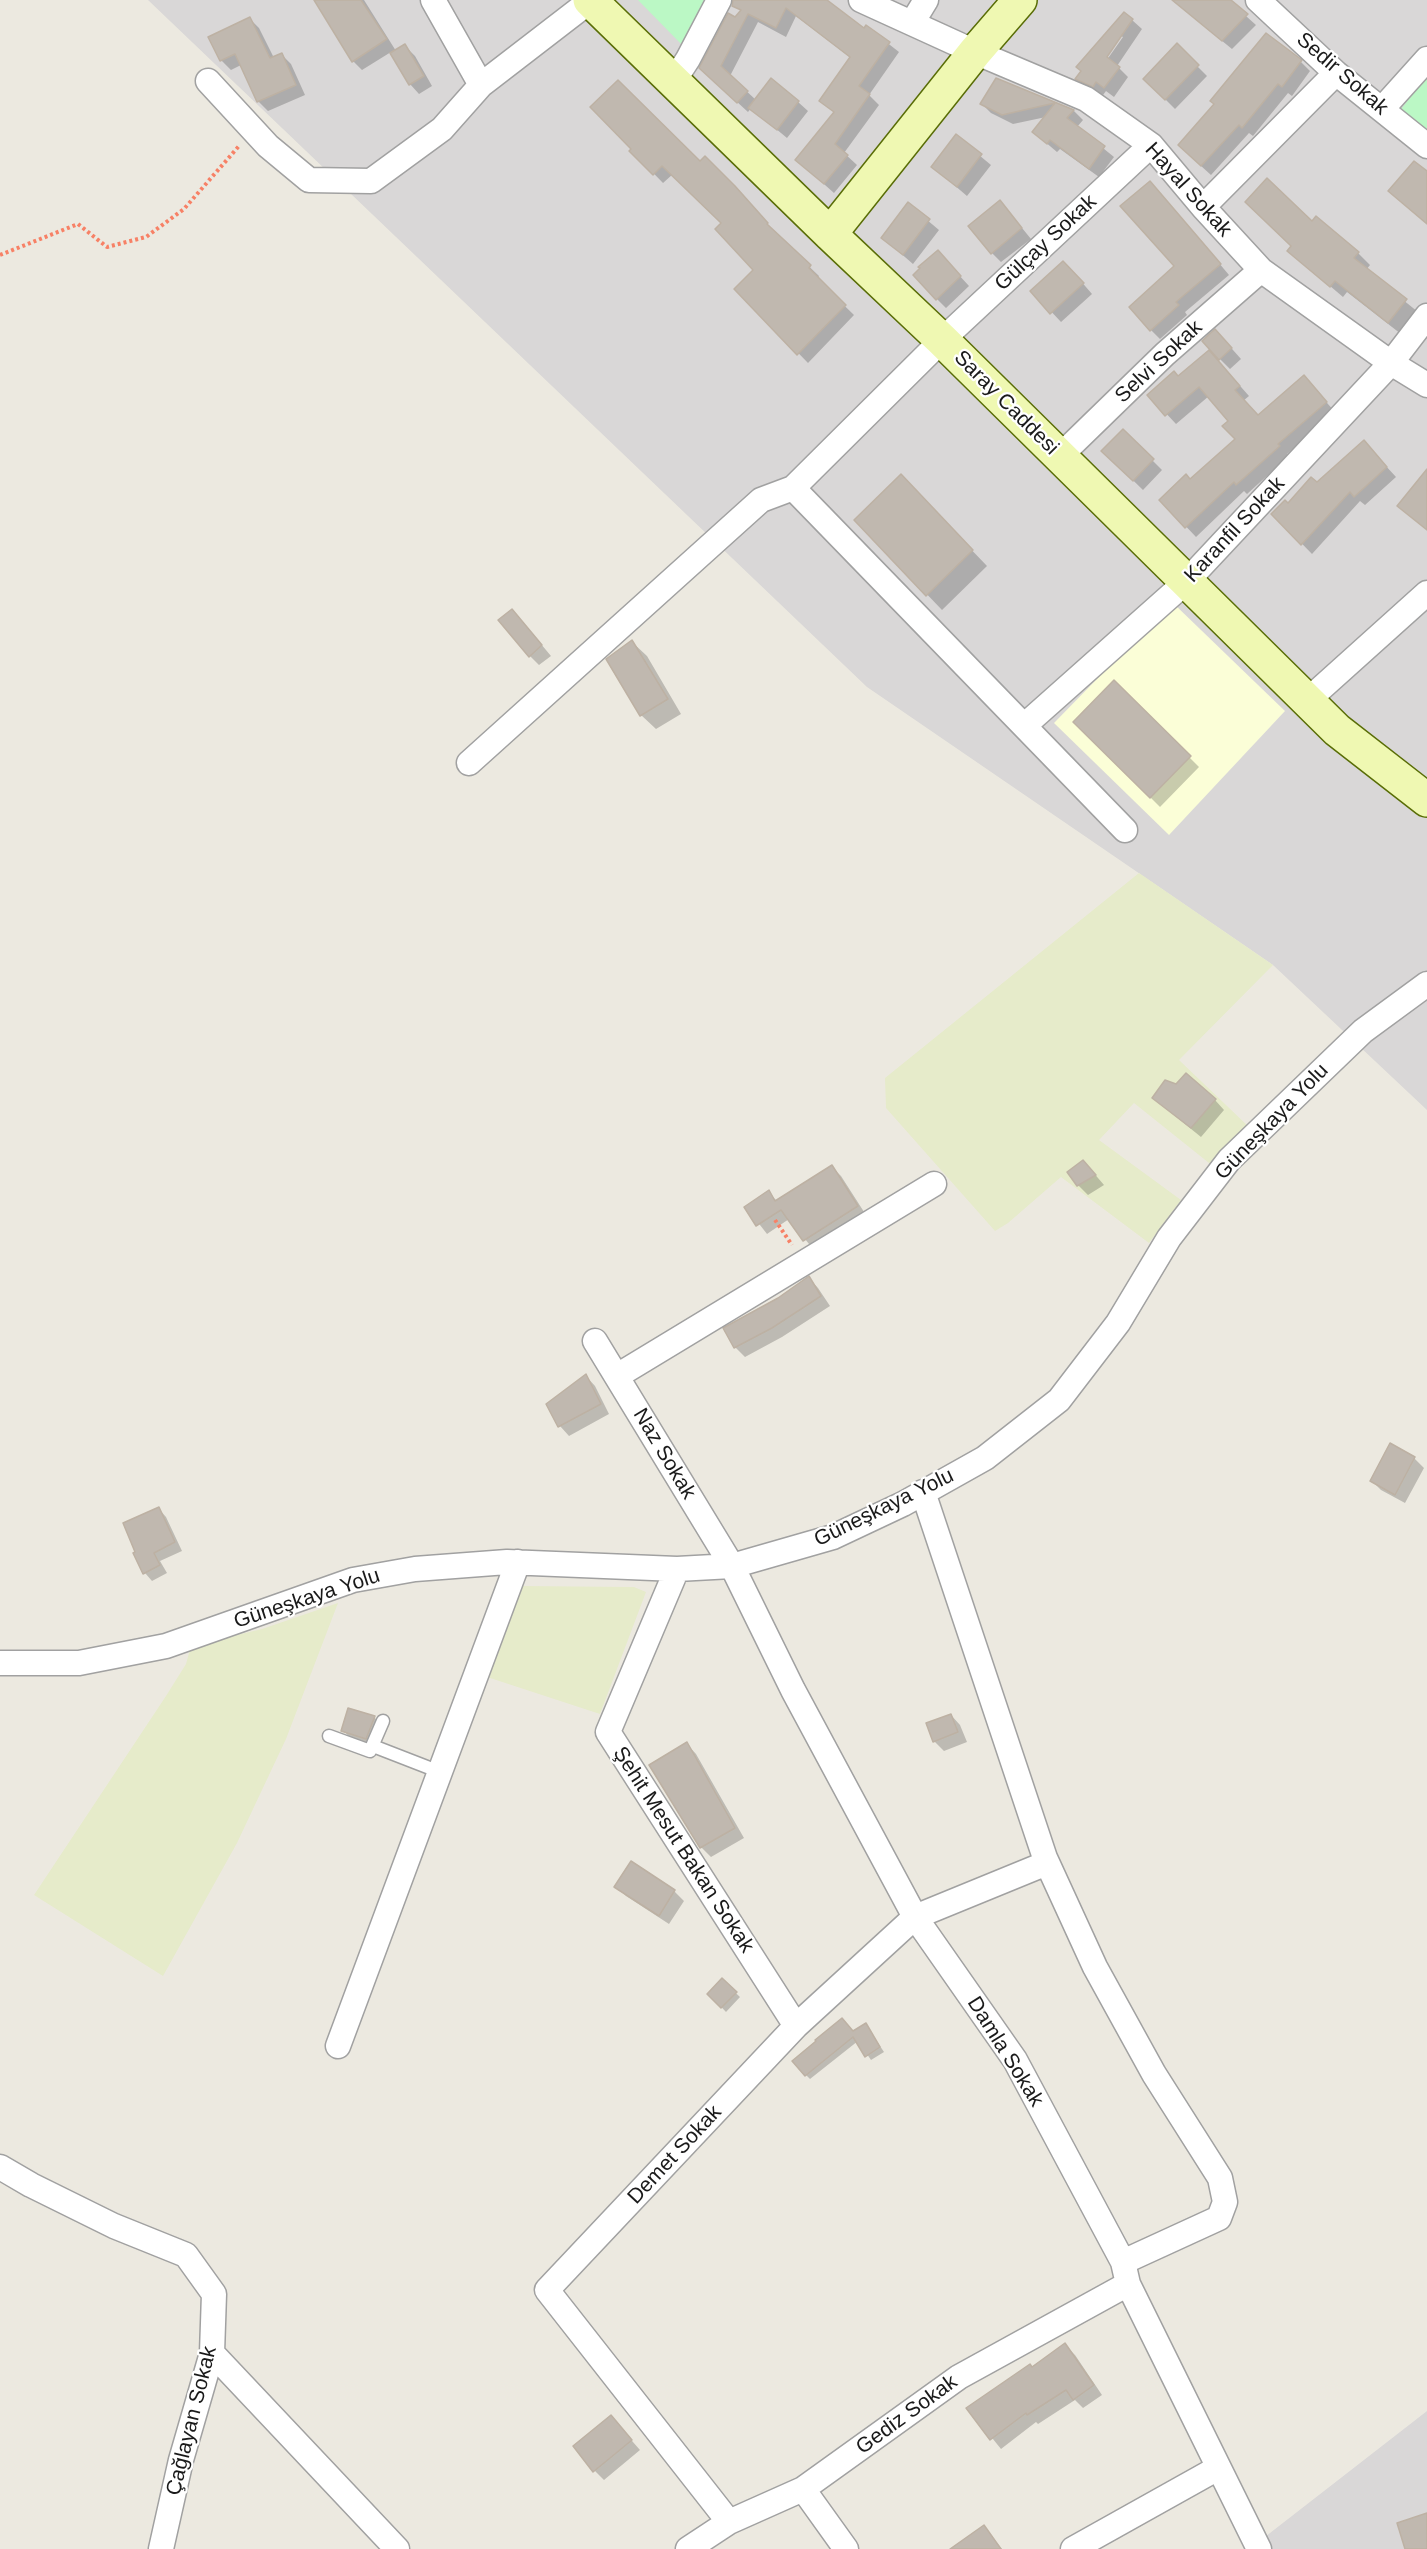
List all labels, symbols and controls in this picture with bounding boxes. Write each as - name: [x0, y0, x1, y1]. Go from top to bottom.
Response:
- street label: Sedir Sokak: [1291, 27, 1393, 121]
- street label: Hayal Sokak: [1139, 138, 1237, 242]
- street label: Gülçay Sokak: [990, 190, 1102, 296]
- street label: Selvi Sokak: [1110, 315, 1208, 409]
- street label: Saray Caddesi: [948, 345, 1064, 461]
- street label: Karanfil Sokak: [1180, 472, 1290, 588]
- street label: Güneşkaya Yolu: [1210, 1059, 1334, 1185]
- street label: Naz Sokak: [627, 1404, 701, 1504]
- street label: Güneşkaya Yolu: [810, 1463, 958, 1553]
- street label: Güneşkaya Yolu: [231, 1564, 383, 1634]
- street label: Şehit Mesut Bakan Sokak: [607, 1742, 759, 1958]
- street label: Damla Sokak: [961, 1992, 1049, 2112]
- street label: Demet Sokak: [623, 2100, 727, 2210]
- street label: Çağlayan Sokak: [161, 2344, 223, 2498]
- street label: Gediz Sokak: [851, 2370, 963, 2460]

